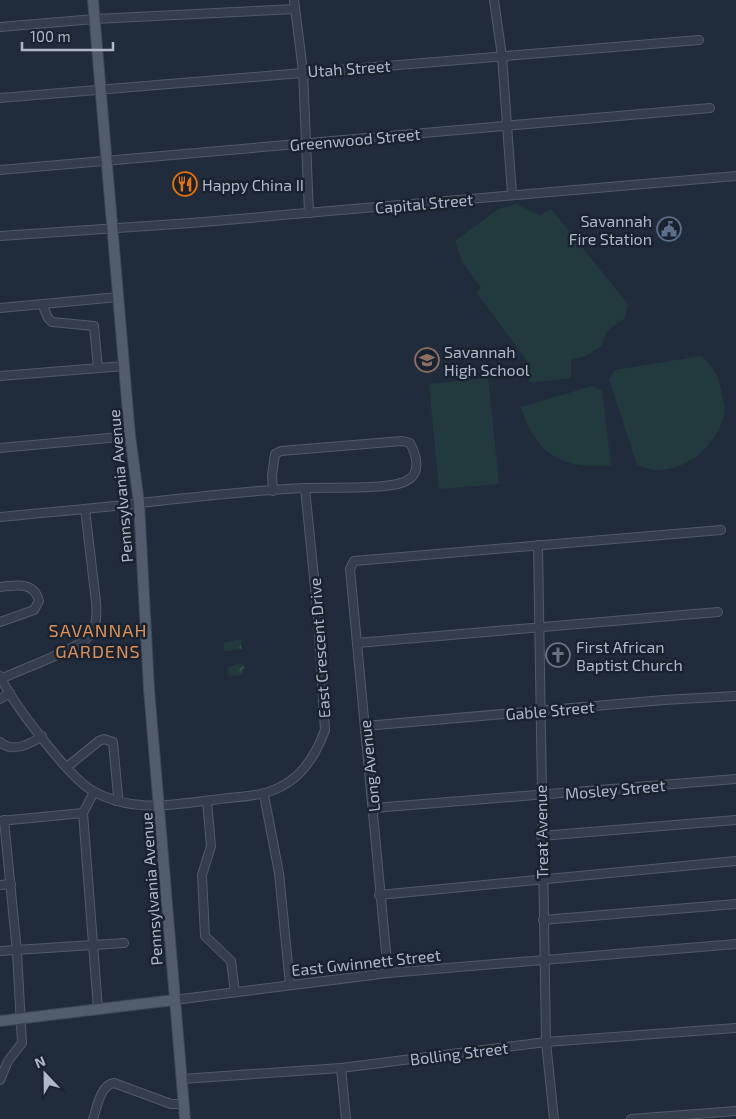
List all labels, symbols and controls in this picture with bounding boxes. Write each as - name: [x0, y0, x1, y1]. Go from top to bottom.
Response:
- scale bar: [22, 20, 114, 52]
- text: 100 m: [30, 27, 71, 45]
- street label: Utah Street: [307, 56, 391, 80]
- street label: Greenwood Street: [289, 124, 421, 154]
- restaurant icon: Happy China II: [172, 171, 198, 197]
- place label: Happy China II: [202, 175, 304, 194]
- street label: Capital Street: [374, 189, 474, 217]
- place label: Savannah Fire Station: [569, 211, 652, 248]
- public building icon: Savannah Fire Station: [656, 216, 682, 242]
- place label: Savannah High School: [444, 342, 530, 379]
- school or university icon: Savannah High School: [414, 347, 440, 373]
- street label: Pennsylvania Avenue: [104, 409, 136, 563]
- street label: East Crescent Drive: [305, 577, 333, 719]
- district label: SAVANNAH GARDENS: [49, 619, 147, 662]
- place label: First African Baptist Church: [576, 637, 683, 674]
- church icon: First African Baptist Church: [545, 642, 571, 668]
- street label: Gable Street: [505, 697, 595, 723]
- street label: Long Avenue: [355, 719, 383, 813]
- street label: Mosley Street: [564, 775, 666, 803]
- street label: Treat Avenue: [531, 785, 551, 879]
- street label: Pennsylvania Avenue: [136, 812, 166, 966]
- street label: East Gwinnett Street: [290, 945, 442, 979]
- street label: Bolling Street: [409, 1038, 509, 1068]
- north arrow: [20, 1049, 70, 1099]
- text: N: [32, 1052, 48, 1071]

